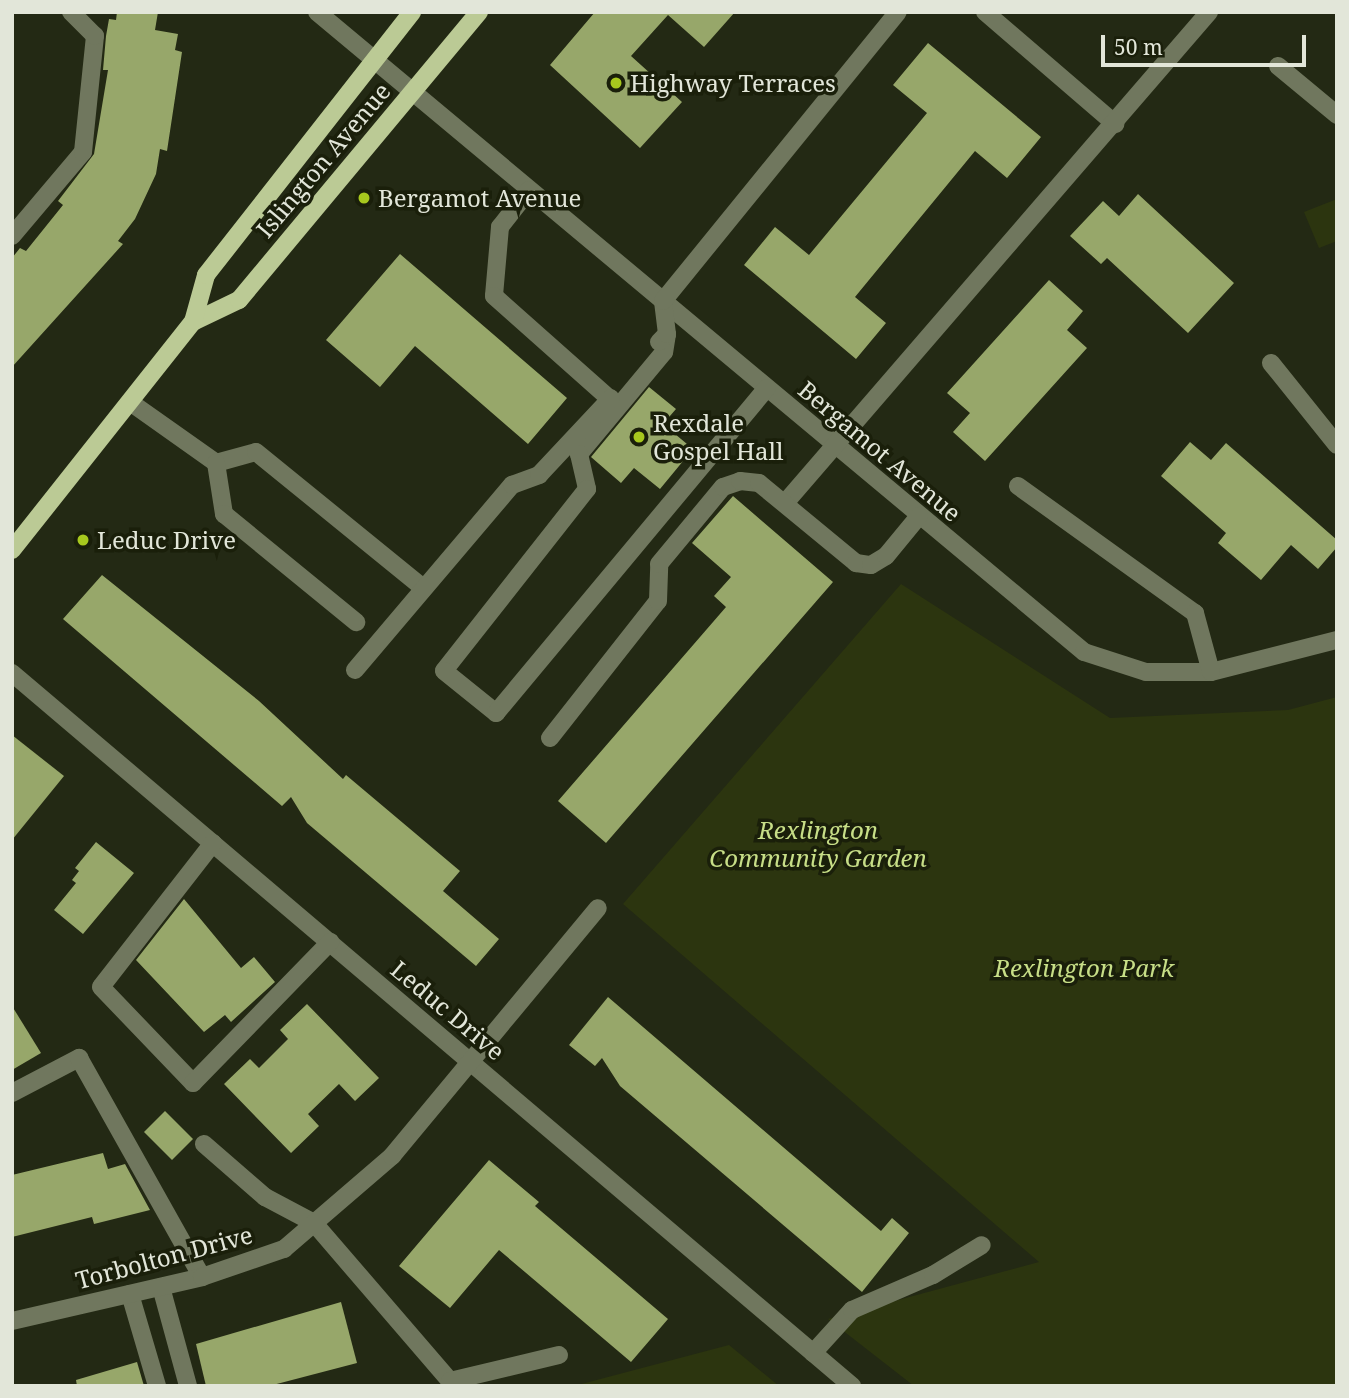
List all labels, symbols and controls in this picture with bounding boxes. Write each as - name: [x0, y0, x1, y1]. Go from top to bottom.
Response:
- scale bar: [1104, 21, 1309, 65]
- text: 50 m: [1114, 33, 1163, 61]
- place label: Highway Terraces: [630, 69, 836, 97]
- marker: Highway Terraces: [608, 75, 624, 91]
- street label: Islington Avenue: [250, 77, 396, 243]
- place label: Bergamot Avenue: [378, 184, 581, 212]
- marker: Bergamot Avenue: [356, 190, 372, 206]
- street label: Bergamot Avenue: [793, 375, 967, 527]
- place label: Rexdale Gospel Hall: [653, 409, 783, 465]
- marker: Rexdale Gospel Hall: [631, 429, 647, 445]
- place label: Leduc Drive: [97, 526, 236, 554]
- marker: Leduc Drive: [75, 532, 91, 548]
- park label: Rexlington Community Garden: [709, 816, 927, 872]
- street label: Leduc Drive: [386, 954, 510, 1066]
- park label: Rexlington Park: [994, 954, 1174, 982]
- street label: Torbolton Drive: [72, 1220, 256, 1294]

